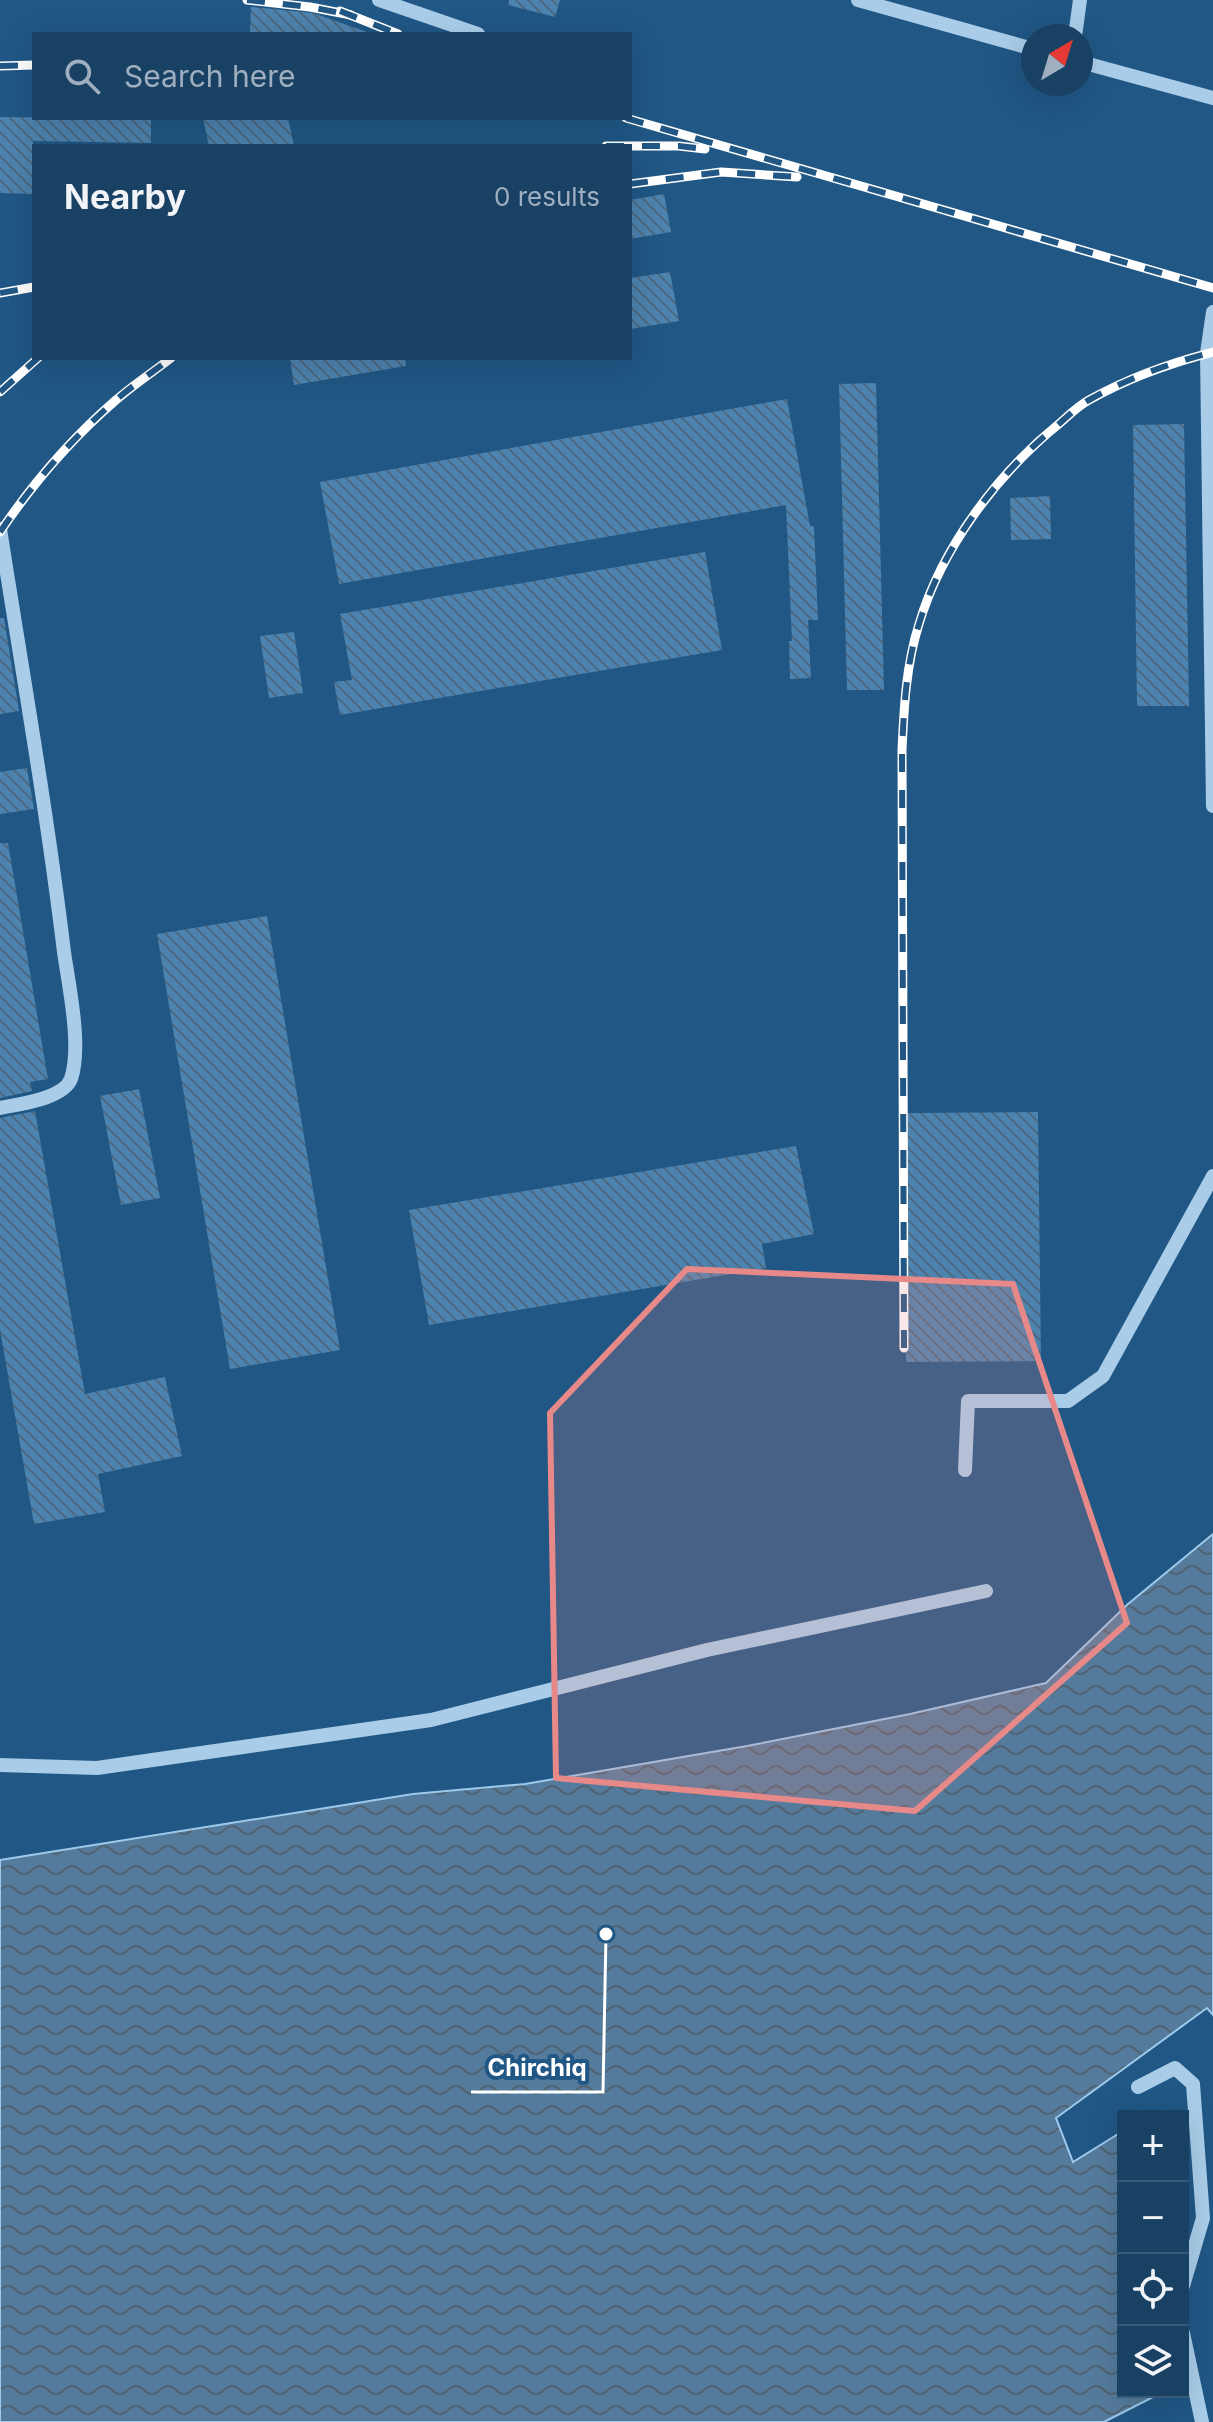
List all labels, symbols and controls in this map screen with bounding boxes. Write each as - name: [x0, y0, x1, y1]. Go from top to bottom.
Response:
- north arrow: [1021, 24, 1093, 96]
- search box: [32, 32, 632, 120]
- icon: search: [60, 54, 104, 98]
- text: Search here: [124, 58, 296, 94]
- text: Nearby: [64, 176, 186, 217]
- text: 0 results: [494, 181, 600, 212]
- callout: Chirchiq: [471, 2044, 603, 2092]
- text: Chirchiq: [487, 2053, 587, 2082]
- map controls: [1117, 2110, 1189, 2398]
- button: +: [1117, 2110, 1189, 2182]
- button: −: [1117, 2182, 1189, 2254]
- button: locate: [1117, 2254, 1189, 2326]
- button: layers: [1117, 2326, 1189, 2398]

